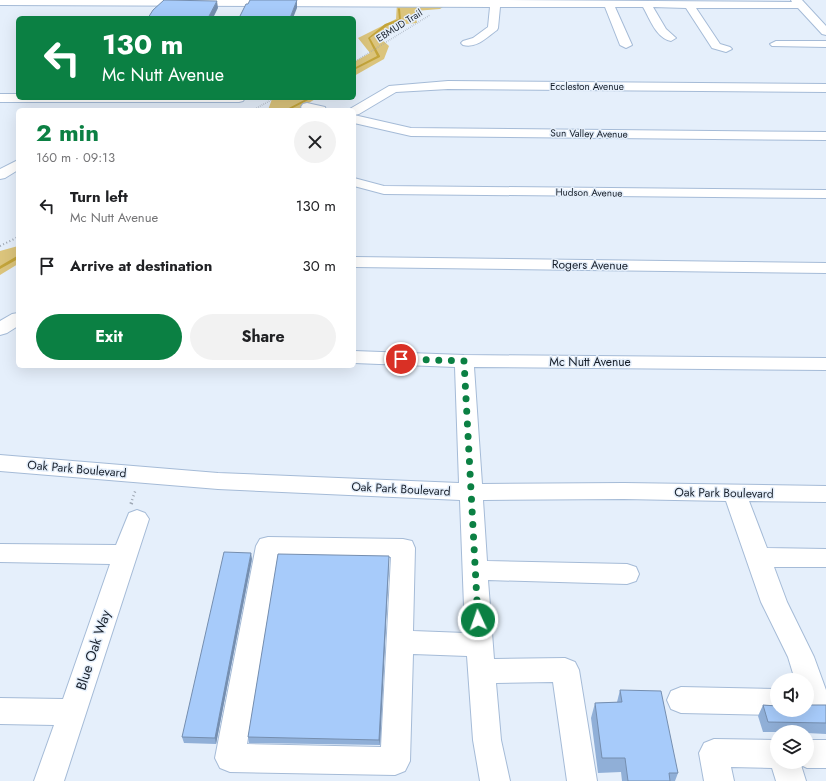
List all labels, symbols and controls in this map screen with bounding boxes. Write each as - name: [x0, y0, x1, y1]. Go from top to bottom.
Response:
- street label: EBMUD Trail: [373, 5, 425, 46]
- text: 130 m: [102, 24, 184, 65]
- icon: left: [36, 32, 88, 84]
- text: Mc Nutt Avenue: [102, 62, 224, 88]
- street label: Eccleston Avenue: [550, 79, 624, 94]
- text: 2 min: [36, 115, 99, 150]
- button: close: [294, 121, 336, 163]
- street label: Sun Valley Avenue: [550, 125, 628, 142]
- text: 160 m · 09:13: [36, 148, 115, 167]
- street label: Hudson Avenue: [555, 184, 623, 201]
- text: Turn left: [70, 186, 128, 208]
- icon: left: [36, 195, 58, 217]
- text: 130 m: [296, 195, 336, 217]
- text: Mc Nutt Avenue: [70, 208, 158, 227]
- icon: arrive: [36, 255, 58, 277]
- text: Arrive at destination: [70, 255, 212, 277]
- text: 30 m: [303, 255, 336, 277]
- street label: Rogers Avenue: [552, 255, 628, 275]
- button: Exit: [36, 314, 182, 360]
- button: Share: [190, 314, 336, 360]
- pin: [384, 342, 418, 376]
- icon: arrive: [390, 348, 412, 370]
- street label: Mc Nutt Avenue: [549, 353, 631, 371]
- street label: Oak Park Boulevard: [27, 456, 127, 482]
- street label: Oak Park Boulevard: [351, 477, 451, 501]
- street label: Oak Park Boulevard: [674, 483, 774, 503]
- position arrow: [457, 599, 499, 641]
- street label: Blue Oak Way: [71, 607, 116, 693]
- map controls: [770, 673, 814, 769]
- button: sound: [770, 673, 814, 717]
- button: layers: [770, 725, 814, 769]

